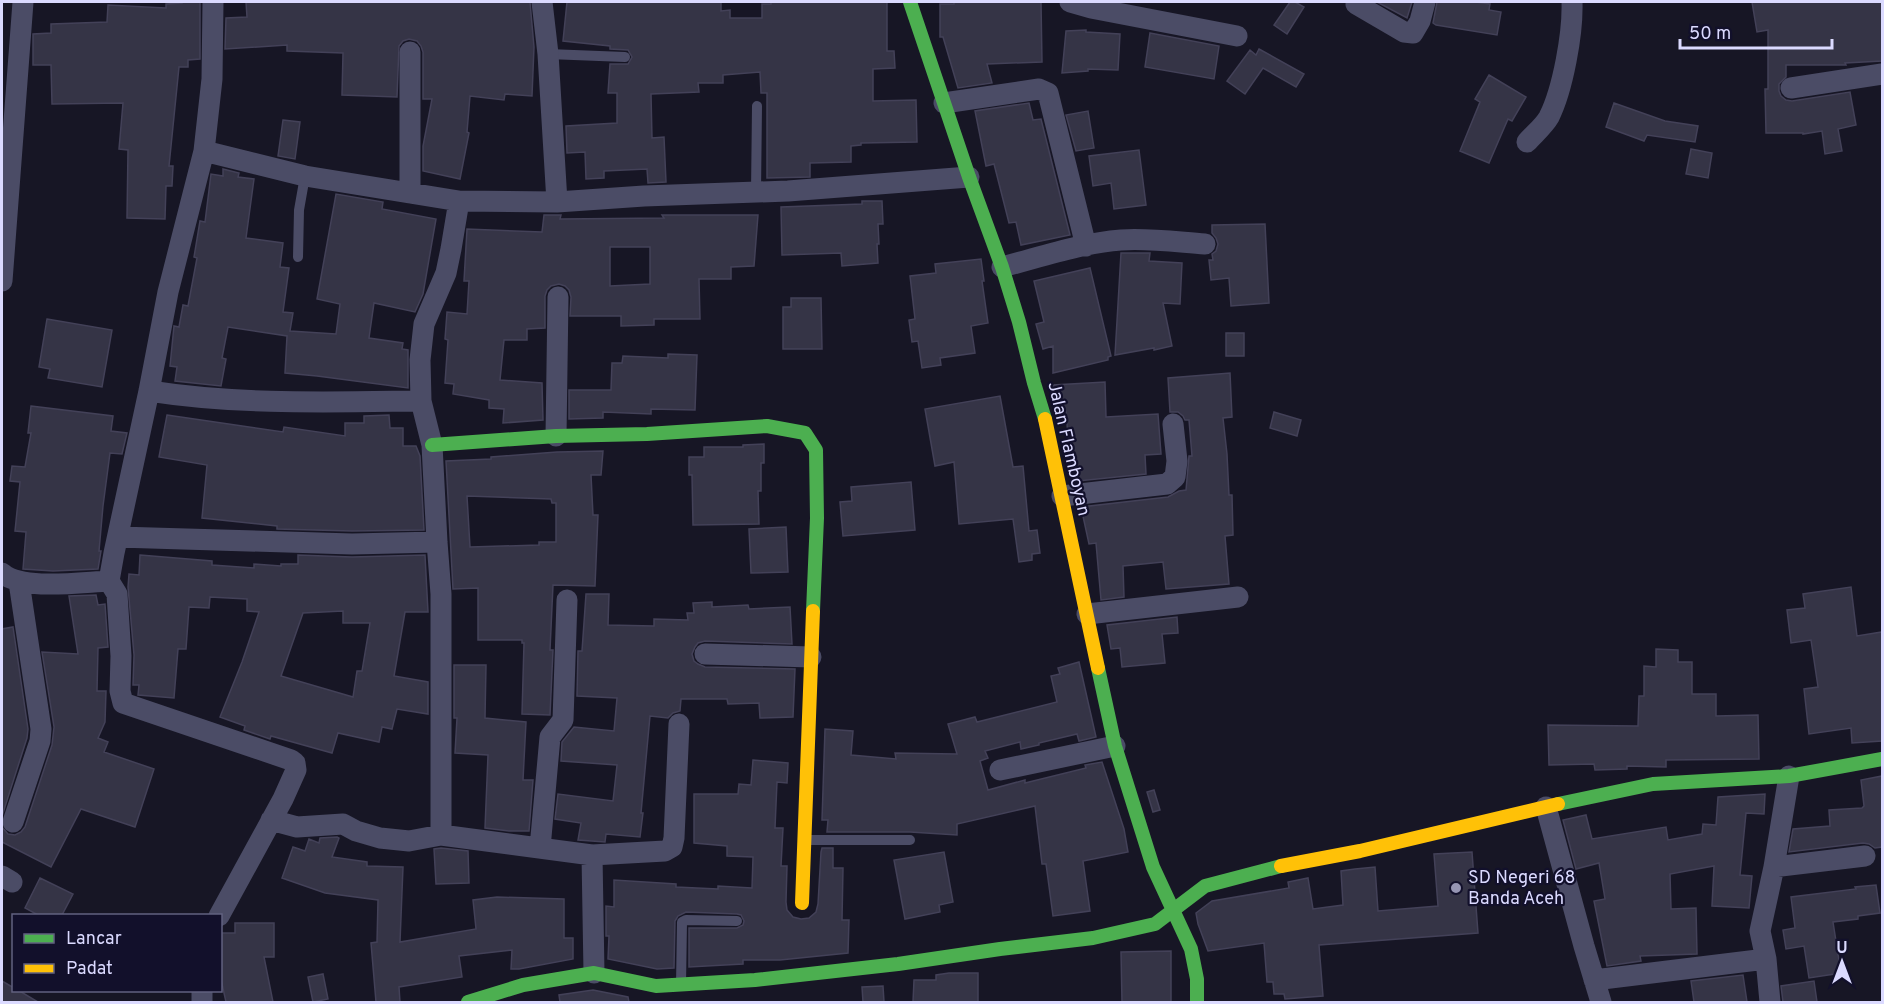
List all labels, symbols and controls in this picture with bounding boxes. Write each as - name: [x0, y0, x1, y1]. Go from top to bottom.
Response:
- scale bar: [1680, 12, 1832, 50]
- text: 50 m: [1689, 23, 1731, 46]
- street label: Jalan Flamboyan: [1041, 380, 1095, 518]
- place label: SD Negeri 68 Banda Aceh: [1468, 867, 1575, 911]
- marker: SD Negeri 68 Banda Aceh: [1449, 881, 1463, 895]
- legend: [12, 914, 222, 992]
- text: Lancar: [66, 928, 122, 951]
- north arrow: [1812, 932, 1872, 992]
- text: U: [1836, 939, 1848, 959]
- text: Padat: [66, 958, 113, 981]

